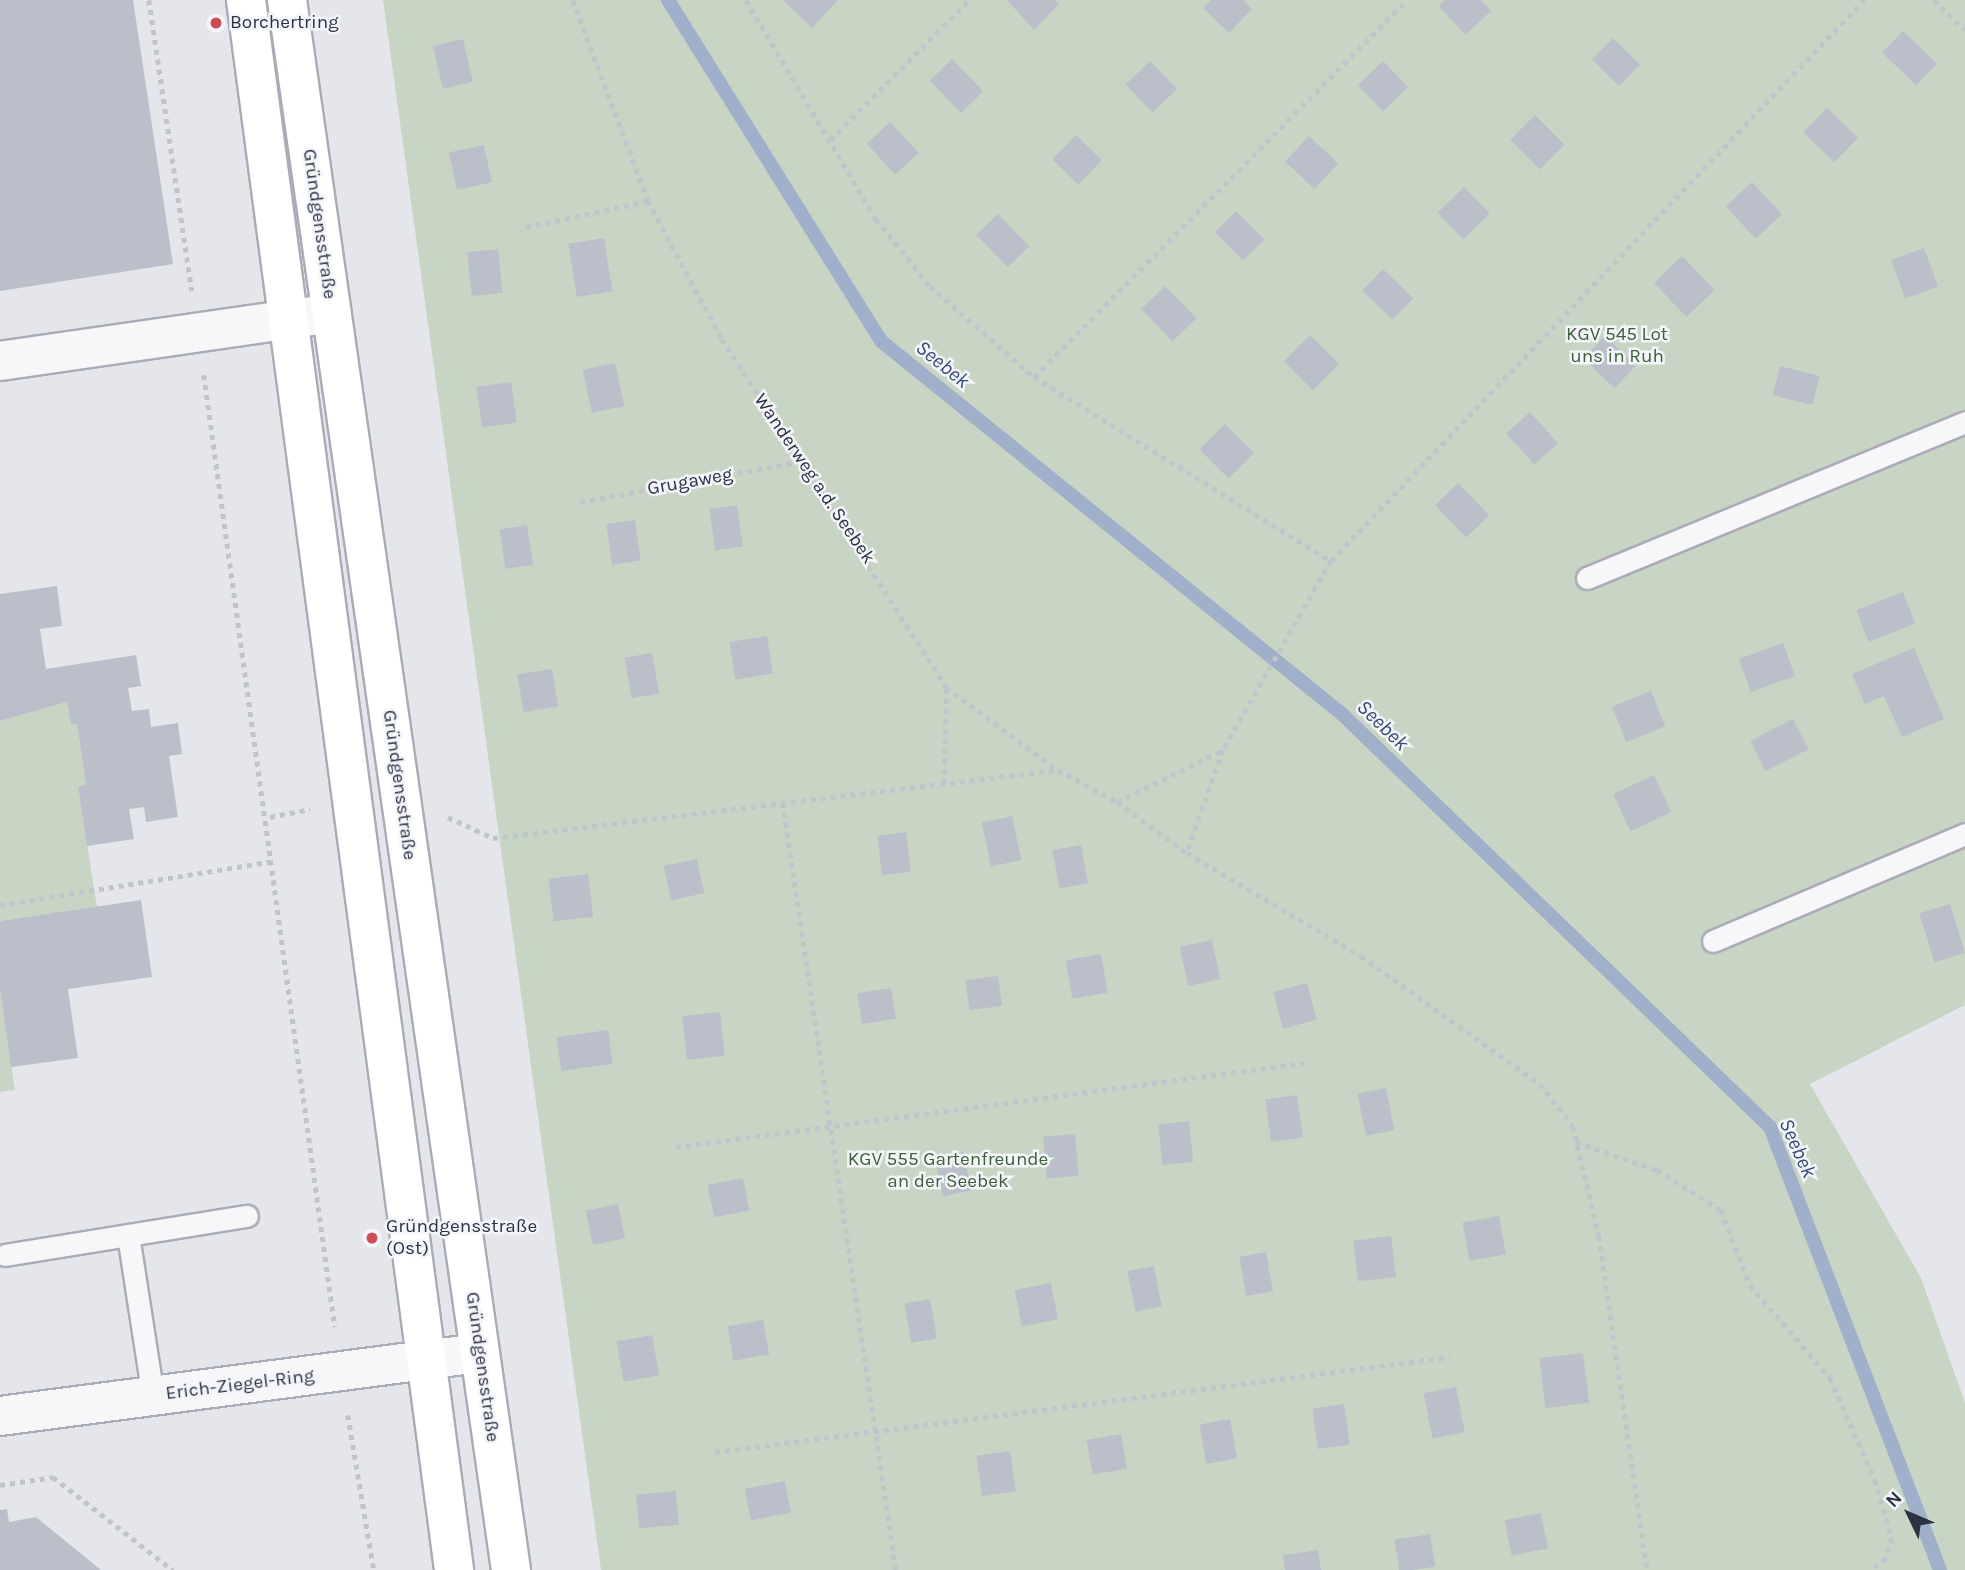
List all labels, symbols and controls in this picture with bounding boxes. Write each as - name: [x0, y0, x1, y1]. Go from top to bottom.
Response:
- place label: Borchertring: [230, 12, 339, 34]
- marker: Borchertring: [208, 15, 224, 31]
- street label: Gründgensstraße: [297, 148, 341, 300]
- park label: KGV 545 Lot uns in Ruh: [1566, 324, 1668, 368]
- water label: Seebek: [911, 335, 975, 393]
- street label: Wanderweg a.d. Seebek: [748, 389, 880, 569]
- street label: Grugaweg: [646, 463, 734, 501]
- water label: Seebek: [1352, 694, 1414, 756]
- street label: Gründgensstraße: [377, 709, 421, 861]
- water label: Seebek: [1774, 1114, 1822, 1182]
- park label: KGV 555 Gartenfreunde an der Seebek: [848, 1149, 1048, 1193]
- place label: Gründgensstraße (Ost): [386, 1216, 537, 1260]
- marker: Gründgensstraße (Ost): [364, 1230, 380, 1246]
- street label: Gründgensstraße: [460, 1291, 504, 1443]
- street label: Erich-Ziegel-Ring: [164, 1365, 316, 1405]
- north arrow: [1874, 1479, 1944, 1549]
- text: N: [1881, 1487, 1907, 1512]

